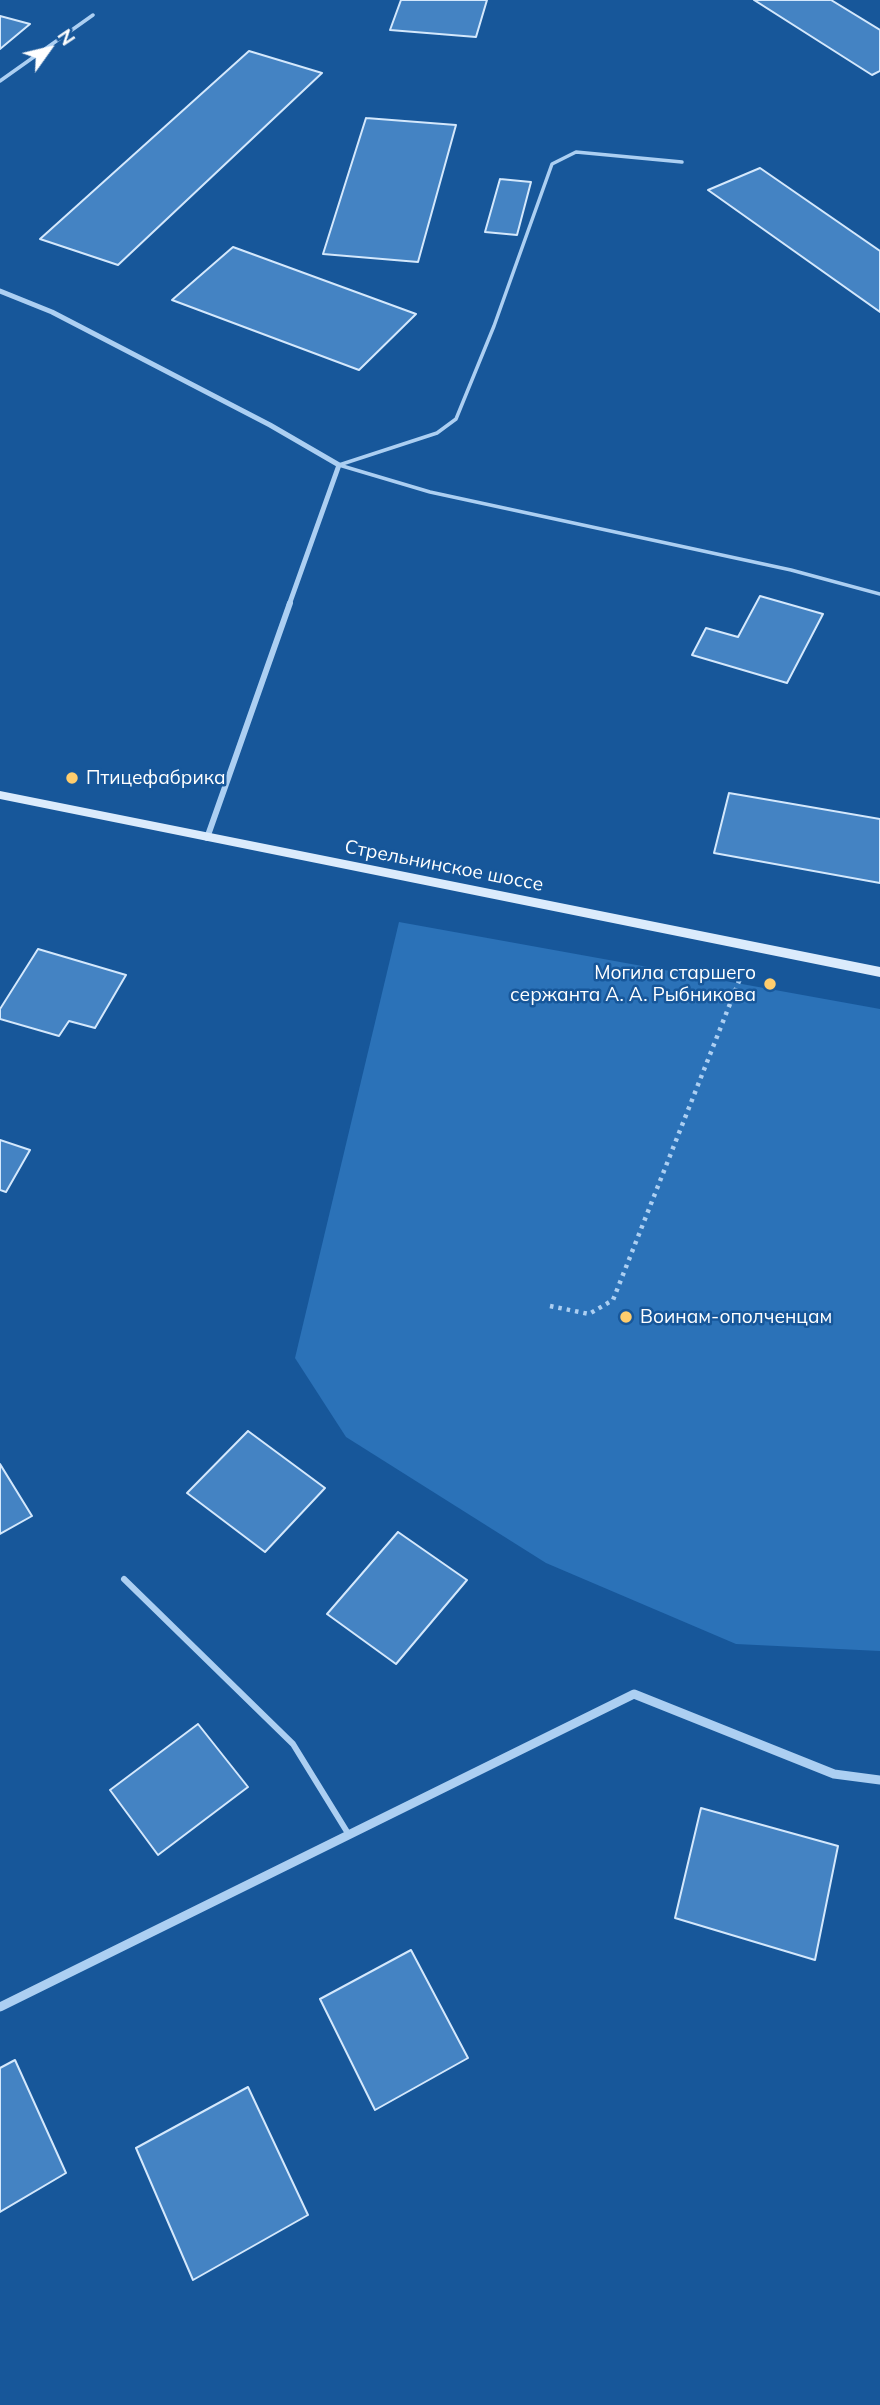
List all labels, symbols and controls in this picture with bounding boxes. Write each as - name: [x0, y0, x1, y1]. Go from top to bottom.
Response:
- north arrow: [14, 14, 84, 84]
- text: N: [52, 25, 80, 50]
- place label: Птицефабрика: [86, 767, 225, 789]
- marker: Птицефабрика: [64, 770, 80, 786]
- street label: Стрельнинское шоссе: [343, 836, 545, 896]
- place label: Могила старшего сержанта А. А. Рыбникова: [510, 962, 756, 1006]
- marker: Могила старшего сержанта А. А. Рыбникова: [762, 976, 778, 992]
- place label: Воинам-ополченцам: [640, 1306, 832, 1328]
- marker: Воинам-ополченцам: [618, 1309, 634, 1325]

